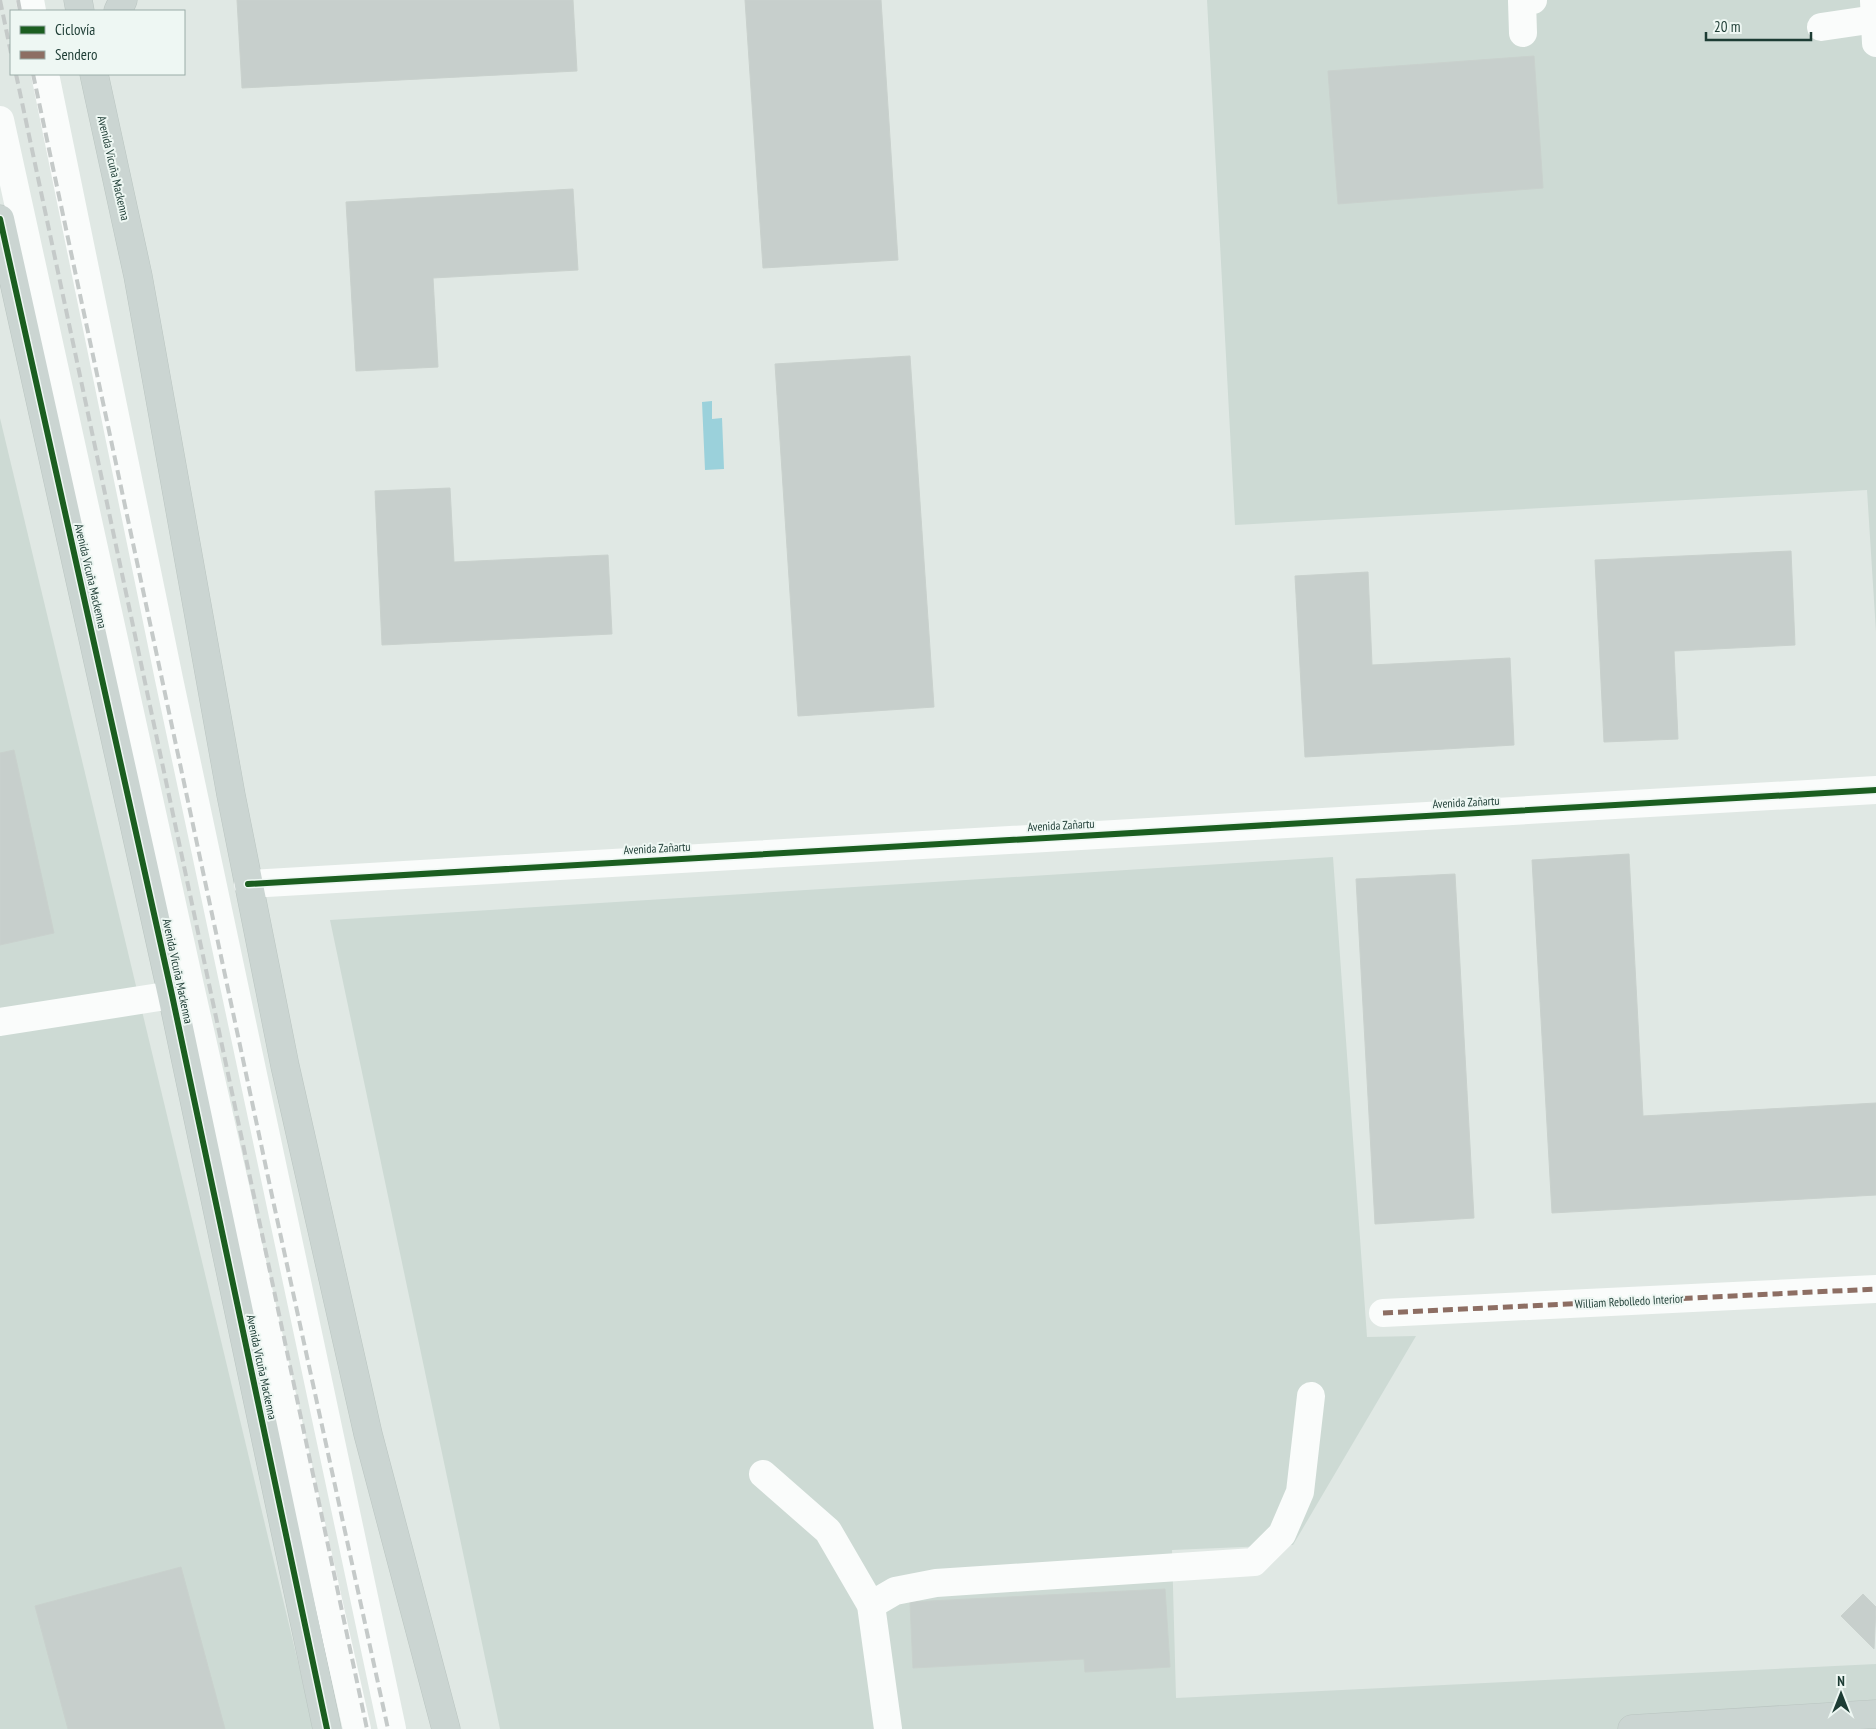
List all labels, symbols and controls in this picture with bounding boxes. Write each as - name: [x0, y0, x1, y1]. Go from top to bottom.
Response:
- legend: [10, 10, 185, 75]
- scale bar: [1706, 10, 1811, 42]
- text: 20 m: [1714, 17, 1740, 36]
- text: Ciclovía: [55, 20, 95, 39]
- text: Sendero: [55, 45, 97, 64]
- street label: Avenida Vicuña Mackenna: [95, 114, 133, 222]
- street label: Avenida Vicuña Mackenna: [72, 522, 110, 630]
- street label: Avenida Zañartu: [1432, 793, 1500, 811]
- street label: Avenida Zañartu: [1027, 816, 1095, 834]
- street label: Avenida Zañartu: [623, 839, 691, 857]
- street label: Avenida Vicuña Mackenna: [160, 917, 196, 1025]
- street label: William Rebolledo Interior: [1574, 1291, 1684, 1311]
- street label: Avenida Vicuña Mackenna: [244, 1313, 280, 1421]
- north arrow: [1816, 1669, 1866, 1719]
- text: N: [1837, 1672, 1845, 1690]

